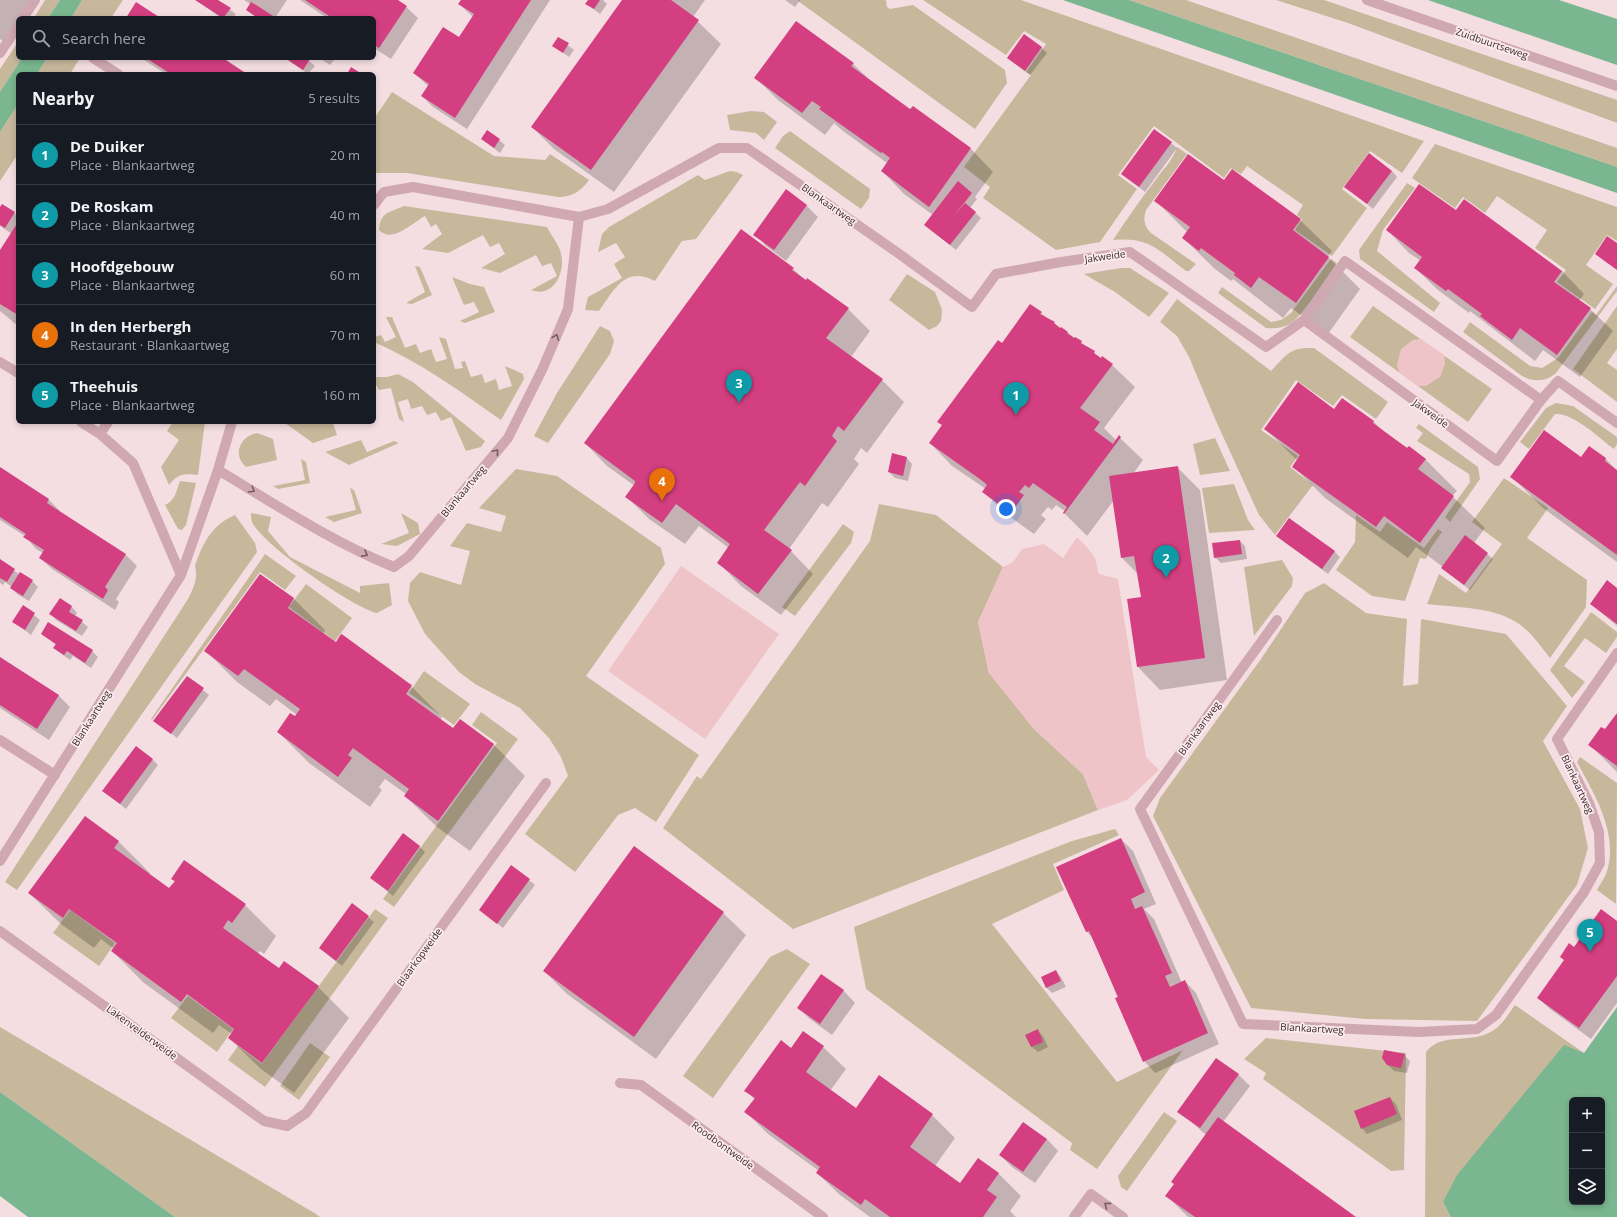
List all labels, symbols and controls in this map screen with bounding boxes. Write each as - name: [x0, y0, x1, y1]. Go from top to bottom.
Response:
- search box: [16, 16, 376, 60]
- street label: Zuidbuurtseweg: [1454, 24, 1531, 62]
- icon: search: [30, 27, 52, 49]
- text: Search here: [62, 28, 146, 48]
- text: Nearby: [32, 87, 94, 110]
- text: 5 results: [308, 89, 360, 107]
- text: De Duiker: [70, 136, 144, 156]
- text: 1: [41, 146, 49, 164]
- text: 20 m: [330, 146, 360, 164]
- text: Place · Blankaartweg: [70, 156, 195, 174]
- street label: Blankaartweg: [799, 180, 859, 228]
- text: De Roskam: [70, 196, 154, 216]
- text: 2: [41, 206, 49, 224]
- text: 40 m: [330, 206, 360, 224]
- text: Place · Blankaartweg: [70, 216, 195, 234]
- street label: Jakweide: [1083, 246, 1127, 266]
- text: Hoofdgebouw: [70, 256, 174, 276]
- text: 3: [41, 266, 49, 284]
- text: 60 m: [330, 266, 360, 284]
- text: Place · Blankaartweg: [70, 276, 195, 294]
- text: In den Herbergh: [70, 316, 191, 336]
- text: 4: [41, 326, 49, 344]
- text: 70 m: [330, 326, 360, 344]
- one-way arrow: [551, 334, 559, 341]
- text: Restaurant · Blankaartweg: [70, 336, 229, 354]
- pin: 3: [726, 370, 752, 403]
- text: Theehuis: [70, 376, 138, 396]
- pin: 1: [1003, 382, 1029, 415]
- text: 5: [41, 386, 49, 404]
- text: 160 m: [322, 386, 360, 404]
- street label: Jakweide: [1409, 395, 1452, 431]
- text: Place · Blankaartweg: [70, 396, 195, 414]
- one-way arrow: [491, 449, 498, 456]
- street label: Blankaartweg: [437, 462, 489, 520]
- pin: 4: [649, 468, 675, 501]
- one-way arrow: [248, 486, 255, 493]
- your location: [996, 499, 1016, 519]
- pin: 2: [1153, 545, 1179, 578]
- one-way arrow: [361, 549, 368, 557]
- street label: Blankaartweg: [68, 687, 114, 749]
- street label: Blankaartweg: [1175, 698, 1224, 758]
- street label: Blankaartweg: [1558, 752, 1598, 816]
- pin: 5: [1577, 919, 1603, 952]
- street label: Blaarkopweide: [393, 925, 445, 989]
- street label: Lakenvelderweide: [104, 1002, 181, 1063]
- street label: Blankaartweg: [1280, 1019, 1345, 1037]
- map controls: [1569, 1097, 1605, 1205]
- button: +: [1569, 1097, 1605, 1133]
- street label: Roodbontweide: [689, 1118, 757, 1173]
- button: −: [1569, 1133, 1605, 1169]
- button: layers: [1569, 1169, 1605, 1205]
- one-way arrow: [1104, 1203, 1111, 1210]

